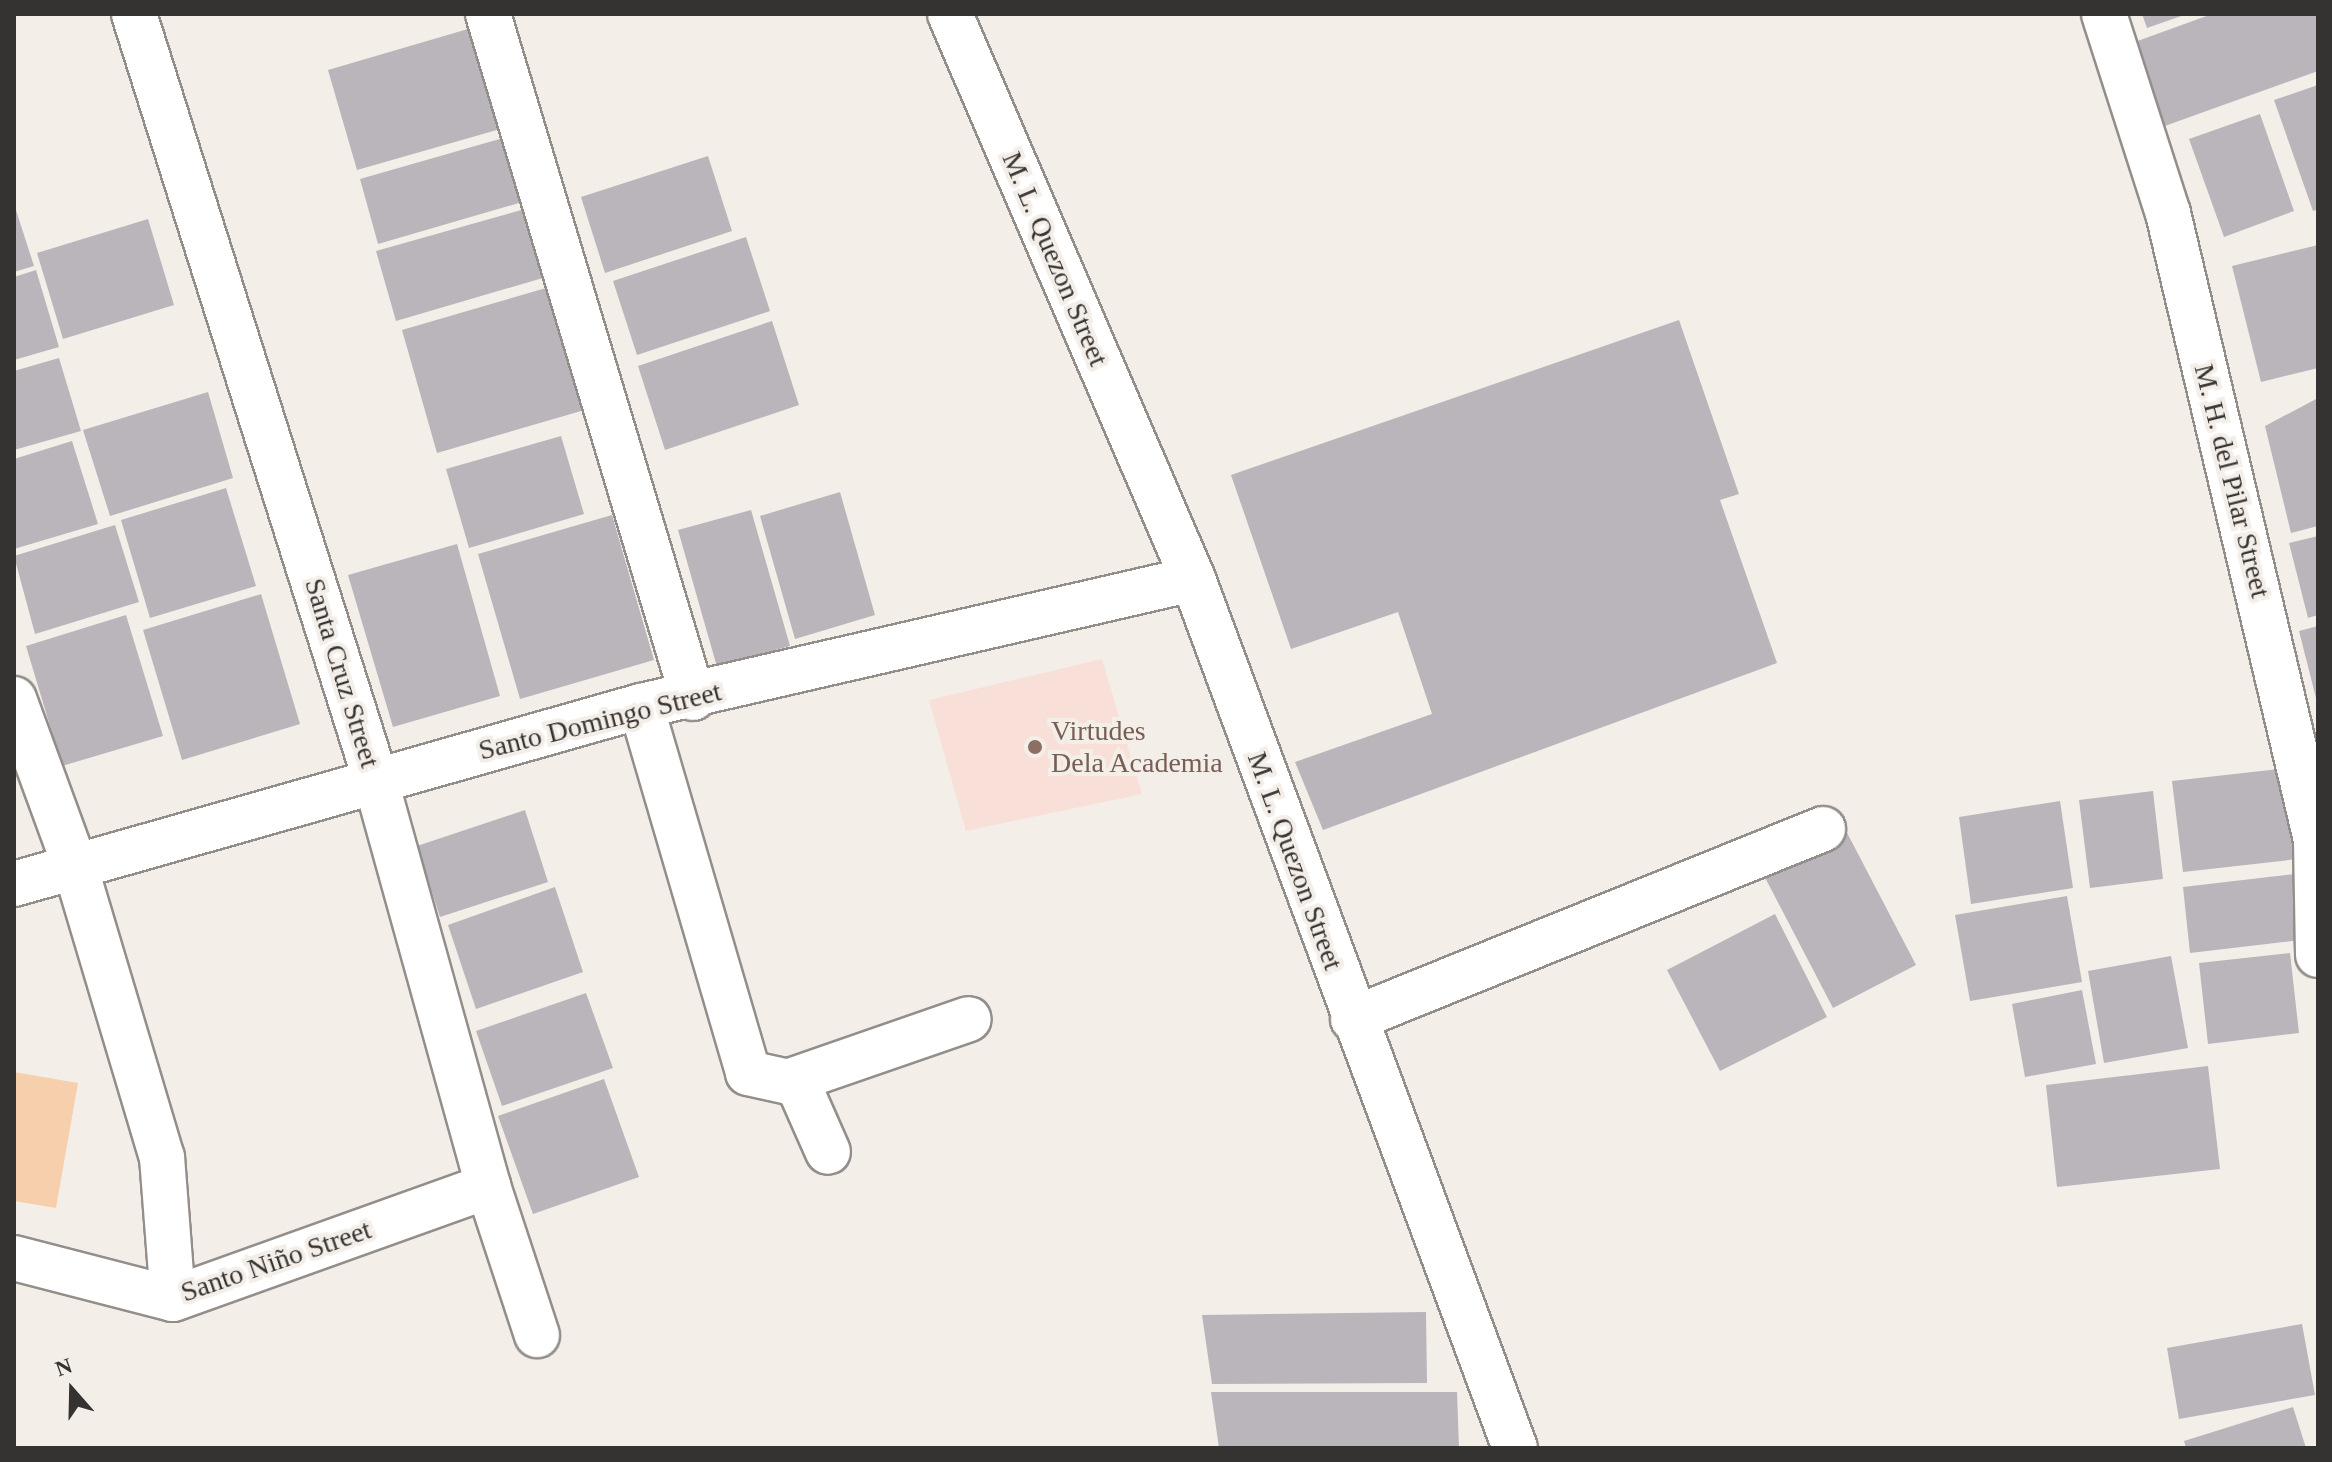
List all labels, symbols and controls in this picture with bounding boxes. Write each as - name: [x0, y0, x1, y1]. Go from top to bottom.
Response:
- street label: M. L. Quezon Street: [995, 147, 1115, 371]
- street label: M. H. del Pilar Street: [2187, 361, 2277, 601]
- street label: Santa Cruz Street: [297, 574, 387, 772]
- street label: Santo Domingo Street: [475, 675, 725, 767]
- place label: Virtudes Dela Academia: [1051, 714, 1224, 780]
- marker: Virtudes Dela Academia: [1026, 738, 1044, 756]
- street label: M. L. Quezon Street: [1240, 747, 1350, 975]
- street label: Santo Niño Street: [176, 1213, 376, 1309]
- north arrow: [32, 1350, 112, 1430]
- text: N: [52, 1353, 75, 1381]

